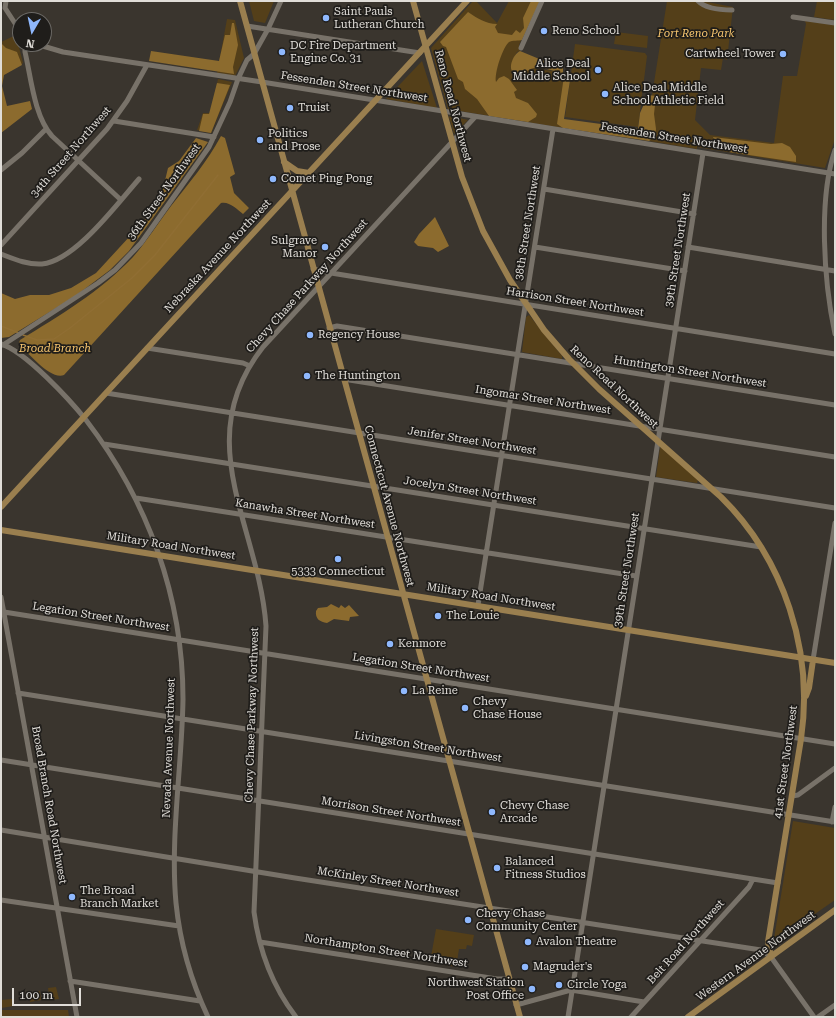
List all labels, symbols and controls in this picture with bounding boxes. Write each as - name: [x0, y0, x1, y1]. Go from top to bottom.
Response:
- place label: Saint Pauls Lutheran Church: [334, 5, 425, 31]
- north arrow: [12, 12, 52, 52]
- marker: Saint Pauls Lutheran Church: [321, 13, 331, 23]
- place label: Reno School: [552, 24, 619, 38]
- marker: Reno School: [539, 26, 549, 36]
- park label: Fort Reno Park: [657, 27, 735, 41]
- text: N: [25, 36, 35, 50]
- place label: DC Fire Department Engine Co. 31: [290, 39, 396, 65]
- marker: DC Fire Department Engine Co. 31: [277, 47, 287, 57]
- place label: Cartwheel Tower: [685, 47, 775, 61]
- street label: Reno Road Northwest: [432, 49, 474, 163]
- marker: Cartwheel Tower: [778, 49, 788, 59]
- place label: Alice Deal Middle School: [513, 57, 590, 83]
- marker: Alice Deal Middle School: [593, 65, 603, 75]
- street label: Fessenden Street Northwest: [280, 69, 428, 105]
- place label: Alice Deal Middle School Athletic Field: [613, 81, 724, 107]
- marker: Alice Deal Middle School Athletic Field: [600, 89, 610, 99]
- place label: Truist: [298, 101, 330, 115]
- marker: Truist: [285, 103, 295, 113]
- street label: 34th Street Northwest: [28, 104, 114, 200]
- street label: Fessenden Street Northwest: [600, 120, 748, 156]
- place label: Politics and Prose: [268, 127, 320, 153]
- marker: Politics and Prose: [255, 135, 265, 145]
- street label: 36th Street Northwest: [125, 141, 203, 243]
- street label: 38th Street Northwest: [512, 165, 544, 281]
- place label: Comet Ping Pong: [281, 172, 372, 186]
- marker: Comet Ping Pong: [268, 174, 278, 184]
- street label: 39th Street Northwest: [662, 192, 694, 308]
- street label: Nebraska Avenue Northwest: [162, 197, 274, 315]
- street label: Chevy Chase Parkway Northwest: [243, 216, 371, 356]
- place label: Sulgrave Manor: [271, 234, 317, 260]
- marker: Sulgrave Manor: [320, 242, 330, 252]
- street label: Harrison Street Northwest: [505, 285, 645, 319]
- place label: Regency House: [318, 328, 400, 342]
- marker: Regency House: [305, 330, 315, 340]
- park label: Broad Branch: [19, 342, 91, 356]
- street label: Reno Road Northwest: [567, 343, 661, 431]
- street label: Huntington Street Northwest: [613, 353, 767, 391]
- place label: The Huntington: [315, 369, 400, 383]
- marker: The Huntington: [302, 371, 312, 381]
- street label: Ingomar Street Northwest: [474, 383, 612, 417]
- street label: Connecticut Avenue Northwest: [361, 424, 417, 588]
- street label: Jenifer Street Northwest: [407, 424, 537, 458]
- street label: Jocelyn Street Northwest: [403, 474, 537, 508]
- street label: Kanawha Street Northwest: [234, 496, 376, 532]
- street label: 39th Street Northwest: [611, 512, 643, 628]
- street label: Military Road Northwest: [106, 529, 236, 563]
- marker: 5333 Connecticut: [333, 554, 343, 564]
- place label: 5333 Connecticut: [291, 565, 385, 579]
- street label: Military Road Northwest: [426, 580, 556, 614]
- street label: Legation Street Northwest: [31, 600, 171, 634]
- place label: The Louie: [446, 609, 499, 623]
- marker: The Louie: [433, 611, 443, 621]
- street label: Chevy Chase Parkway Northwest: [242, 627, 262, 803]
- place label: Kenmore: [398, 637, 446, 651]
- marker: Kenmore: [385, 639, 395, 649]
- street label: Legation Street Northwest: [351, 651, 491, 685]
- street label: Nevada Avenue Northwest: [160, 678, 178, 818]
- place label: La Reine: [412, 684, 458, 698]
- marker: La Reine: [399, 686, 409, 696]
- place label: Chevy Chase House: [473, 695, 542, 721]
- marker: Chevy Chase House: [460, 703, 470, 713]
- street label: 41st Street Northwest: [772, 705, 800, 819]
- street label: Broad Branch Road Northwest: [29, 725, 69, 885]
- street label: Livingston Street Northwest: [353, 729, 503, 765]
- street label: Morrison Street Northwest: [320, 794, 462, 830]
- place label: Chevy Chase Arcade: [500, 799, 569, 825]
- marker: Chevy Chase Arcade: [487, 807, 497, 817]
- place label: Balanced Fitness Studios: [505, 855, 586, 881]
- marker: Balanced Fitness Studios: [492, 863, 502, 873]
- street label: McKinley Street Northwest: [316, 864, 460, 900]
- place label: The Broad Branch Market: [80, 884, 159, 910]
- marker: The Broad Branch Market: [67, 892, 77, 902]
- street label: Belt Road Northwest: [645, 897, 727, 987]
- place label: Chevy Chase Community Center: [476, 907, 577, 933]
- street label: Western Avenue Northwest: [694, 908, 818, 1004]
- marker: Chevy Chase Community Center: [463, 915, 473, 925]
- street label: Northampton Street Northwest: [304, 932, 468, 970]
- place label: Avalon Theatre: [536, 935, 616, 949]
- marker: Avalon Theatre: [523, 937, 533, 947]
- place label: Magruder's: [533, 960, 592, 974]
- marker: Magruder's: [520, 962, 530, 972]
- place label: Northwest Station Post Office: [428, 976, 524, 1002]
- place label: Circle Yoga: [567, 978, 627, 992]
- scale bar: [14, 980, 83, 1006]
- marker: Circle Yoga: [554, 980, 564, 990]
- marker: Northwest Station Post Office: [527, 984, 537, 994]
- text: 100 m: [19, 988, 53, 1002]

